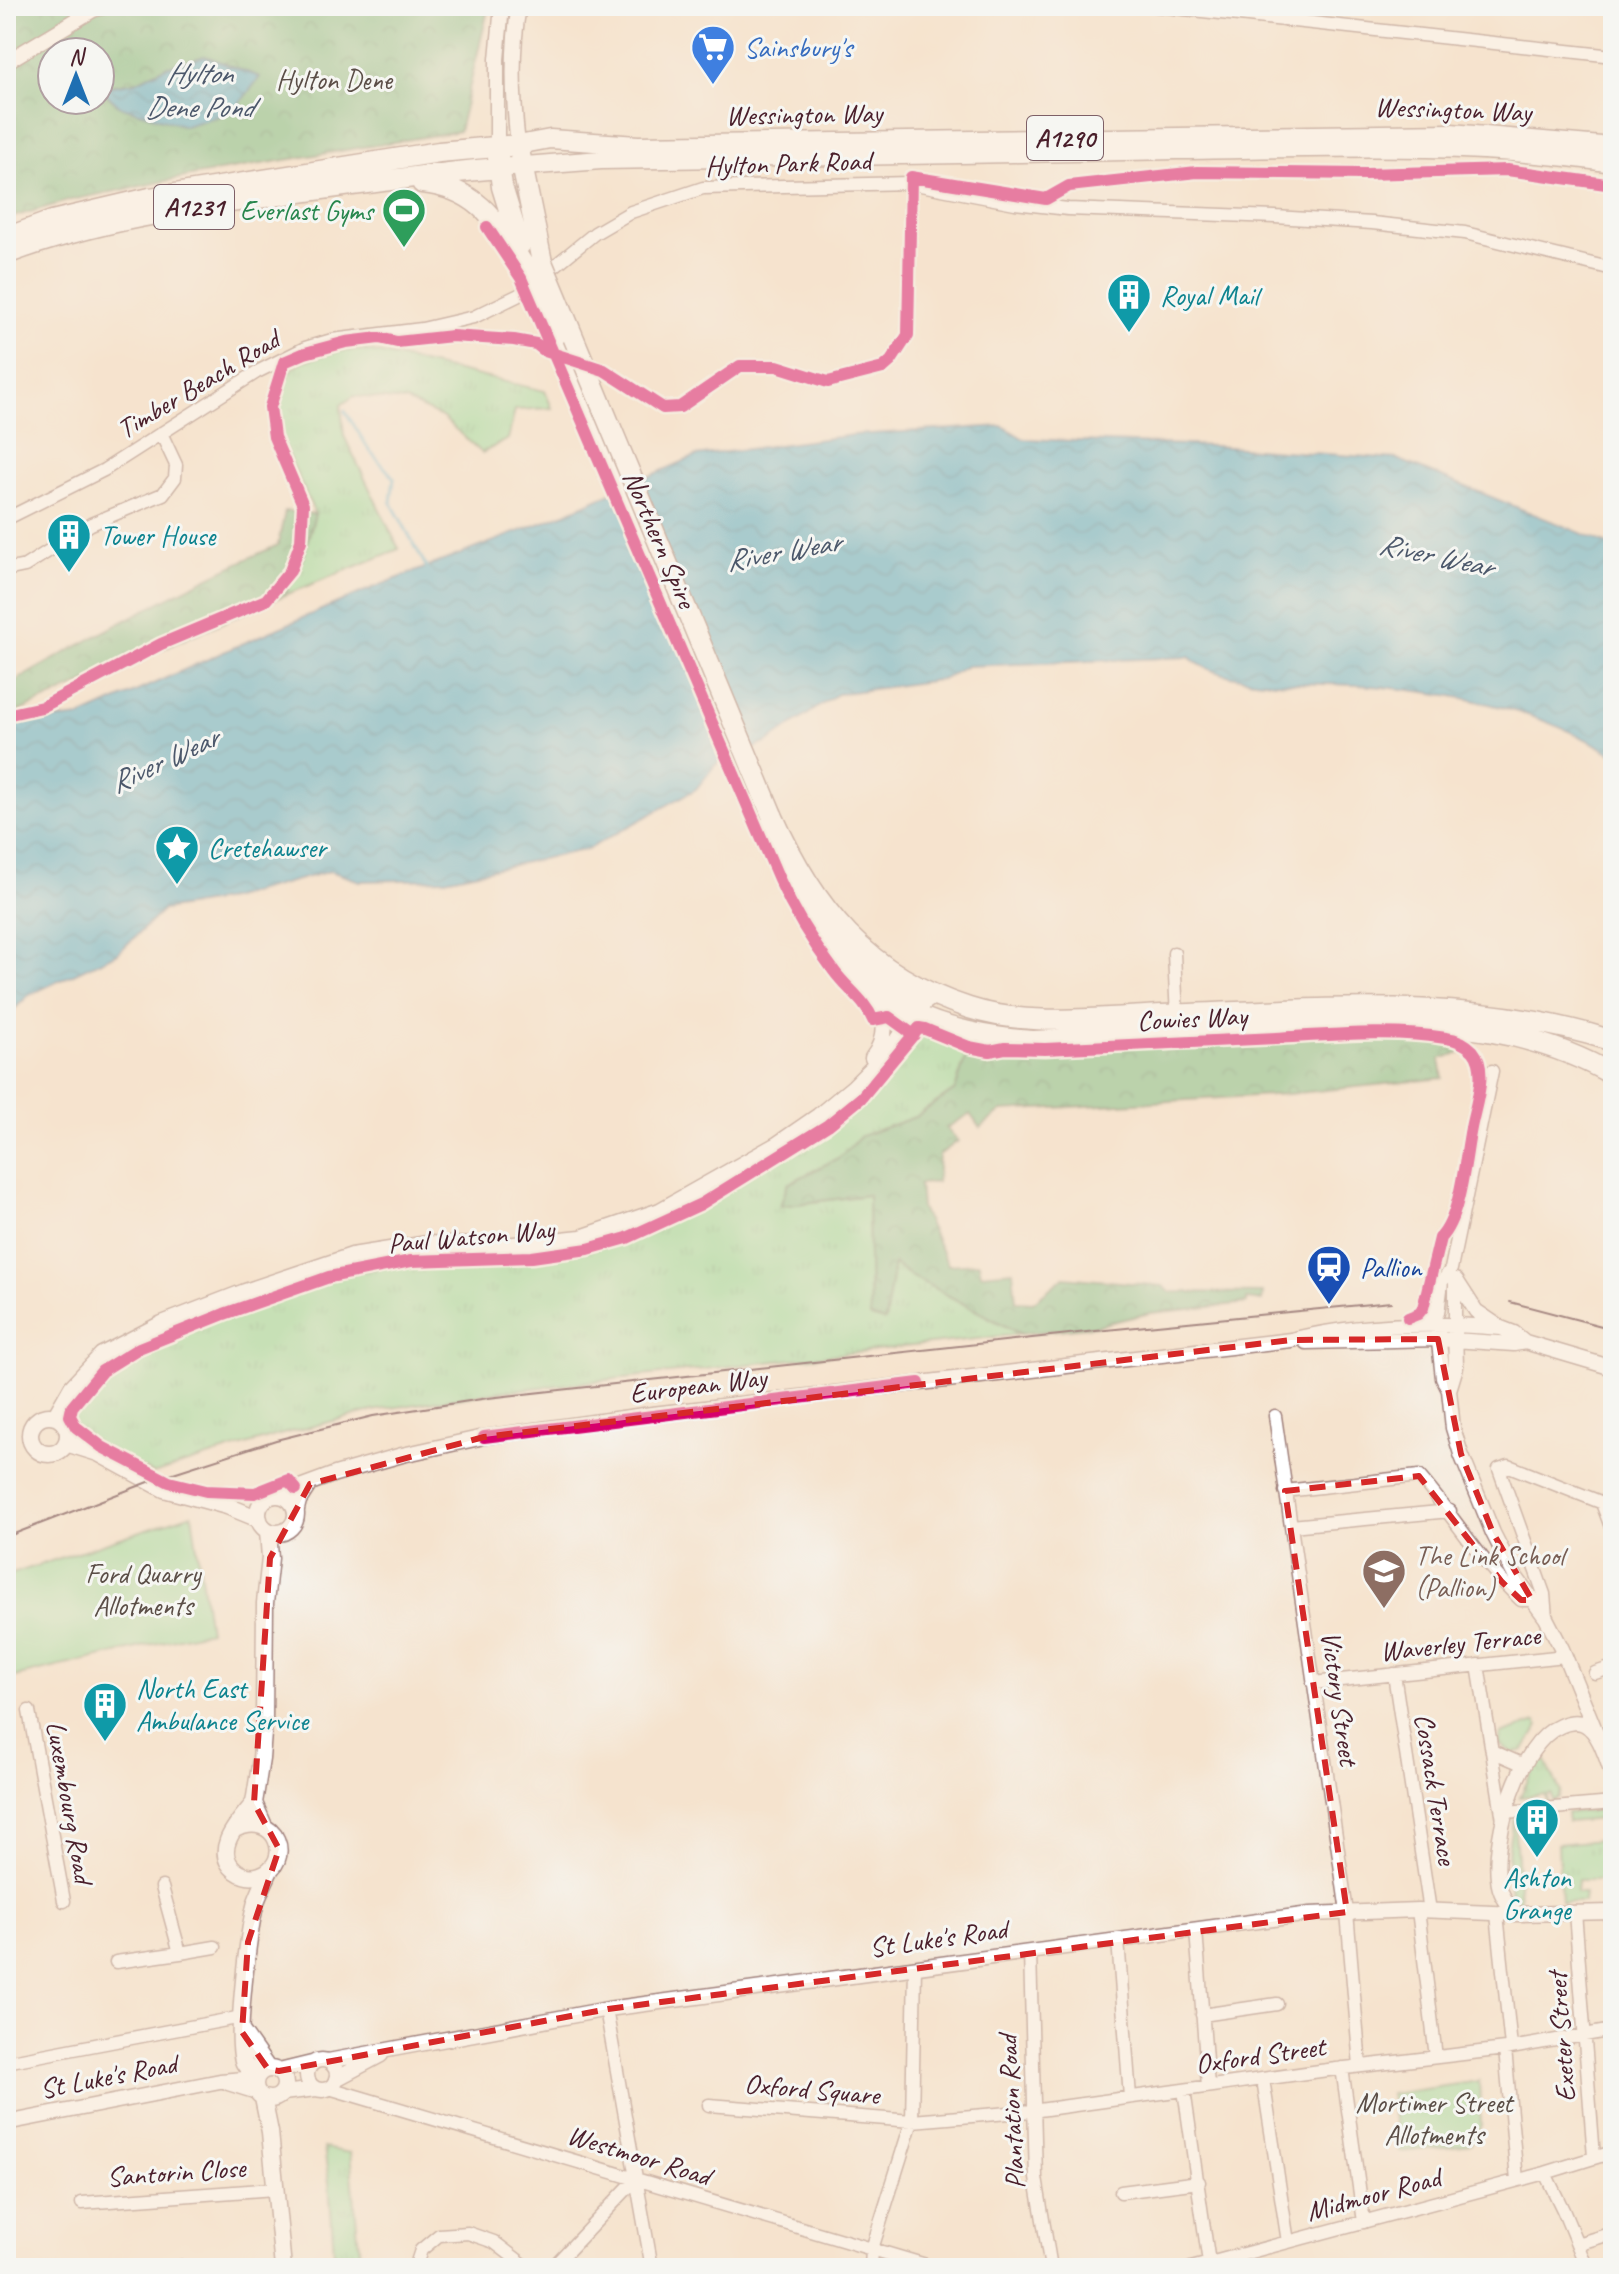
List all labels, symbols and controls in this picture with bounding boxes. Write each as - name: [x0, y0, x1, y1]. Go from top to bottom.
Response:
- supermarket icon: Sainsbury's: [689, 23, 737, 86]
- place label: Sainsbury's: [744, 30, 854, 65]
- north arrow: [36, 36, 116, 116]
- text: N: [69, 43, 86, 71]
- water label: Hylton Dene Pond: [145, 54, 262, 126]
- park label: Hylton Dene: [276, 62, 394, 97]
- street label: Wessington Way: [1374, 89, 1534, 129]
- street label: Wessington Way: [726, 95, 885, 133]
- road number: A1290: [1027, 116, 1103, 160]
- street label: Hylton Park Road: [705, 142, 875, 183]
- road number: A1231: [154, 185, 234, 229]
- sports icon: Everlast Gyms: [380, 186, 428, 249]
- place label: Everlast Gyms: [240, 193, 375, 228]
- building icon: Royal Mail: [1105, 271, 1153, 334]
- place label: Royal Mail: [1160, 278, 1264, 313]
- street label: Timber Beach Road: [110, 320, 289, 446]
- street label: Northern Spire: [615, 465, 705, 615]
- building icon: Tower House: [45, 511, 93, 574]
- place label: Tower House: [100, 518, 217, 553]
- water label: River Wear: [723, 521, 848, 580]
- water label: River Wear: [1376, 524, 1501, 587]
- water label: River Wear: [104, 716, 229, 802]
- place icon: Cretehawser: [153, 823, 201, 886]
- place label: Cretehawser: [208, 830, 328, 865]
- street label: Cowies Way: [1136, 998, 1250, 1038]
- street label: Paul Watson Way: [386, 1211, 558, 1261]
- station icon: Pallion: [1305, 1243, 1353, 1306]
- place label: Pallion: [1360, 1250, 1423, 1285]
- street label: European Way: [628, 1359, 771, 1411]
- place label: The Link School (Pallion): [1415, 1538, 1569, 1605]
- school or university icon: The Link School (Pallion): [1360, 1547, 1408, 1610]
- park label: Ford Quarry Allotments: [85, 1556, 203, 1623]
- street label: Waverley Terrace: [1378, 1617, 1543, 1669]
- street label: Victory Street: [1313, 1629, 1367, 1770]
- place label: North East Ambulance Service: [136, 1671, 310, 1738]
- building icon: North East Ambulance Service: [81, 1680, 129, 1743]
- street label: Cossack Terrace: [1407, 1711, 1466, 1869]
- street label: Luxembourg Road: [39, 1718, 102, 1890]
- building icon: Ashton Grange: [1513, 1796, 1561, 1859]
- place label: Ashton Grange: [1503, 1860, 1573, 1927]
- street label: St Luke's Road: [867, 1910, 1013, 1965]
- street label: Exeter Street: [1539, 1967, 1583, 2103]
- street label: Oxford Street: [1193, 2028, 1330, 2081]
- street label: Plantation Road: [989, 2030, 1033, 2190]
- street label: St Luke's Road: [37, 2045, 183, 2106]
- street label: Oxford Square: [743, 2066, 883, 2112]
- park label: Mortimer Street Allotments: [1356, 2085, 1515, 2152]
- street label: Westmoor Road: [563, 2117, 718, 2194]
- street label: Santorin Close: [106, 2150, 248, 2194]
- street label: Midmoor Road: [1302, 2158, 1448, 2229]

